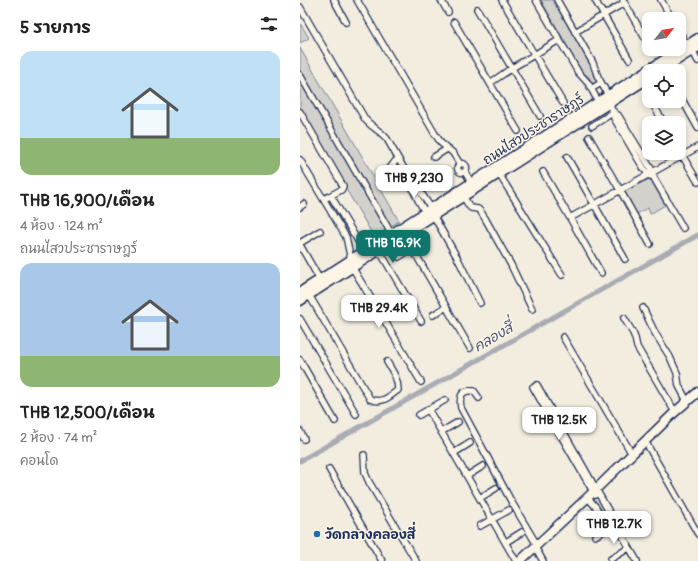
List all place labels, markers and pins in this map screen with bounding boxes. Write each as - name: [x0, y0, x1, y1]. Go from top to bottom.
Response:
- pin: THB 9,230: [368, 165, 460, 199]
- pin: THB 16.9K: [347, 230, 439, 264]
- pin: THB 29.4K: [333, 295, 425, 329]
- pin: THB 12.5K: [513, 407, 605, 441]
- pin: THB 12.7K: [568, 511, 660, 545]
- place label: วัดกลางคลองสี่: [325, 521, 416, 543]
- marker: วัดกลางคลองสี่: [312, 529, 322, 539]

